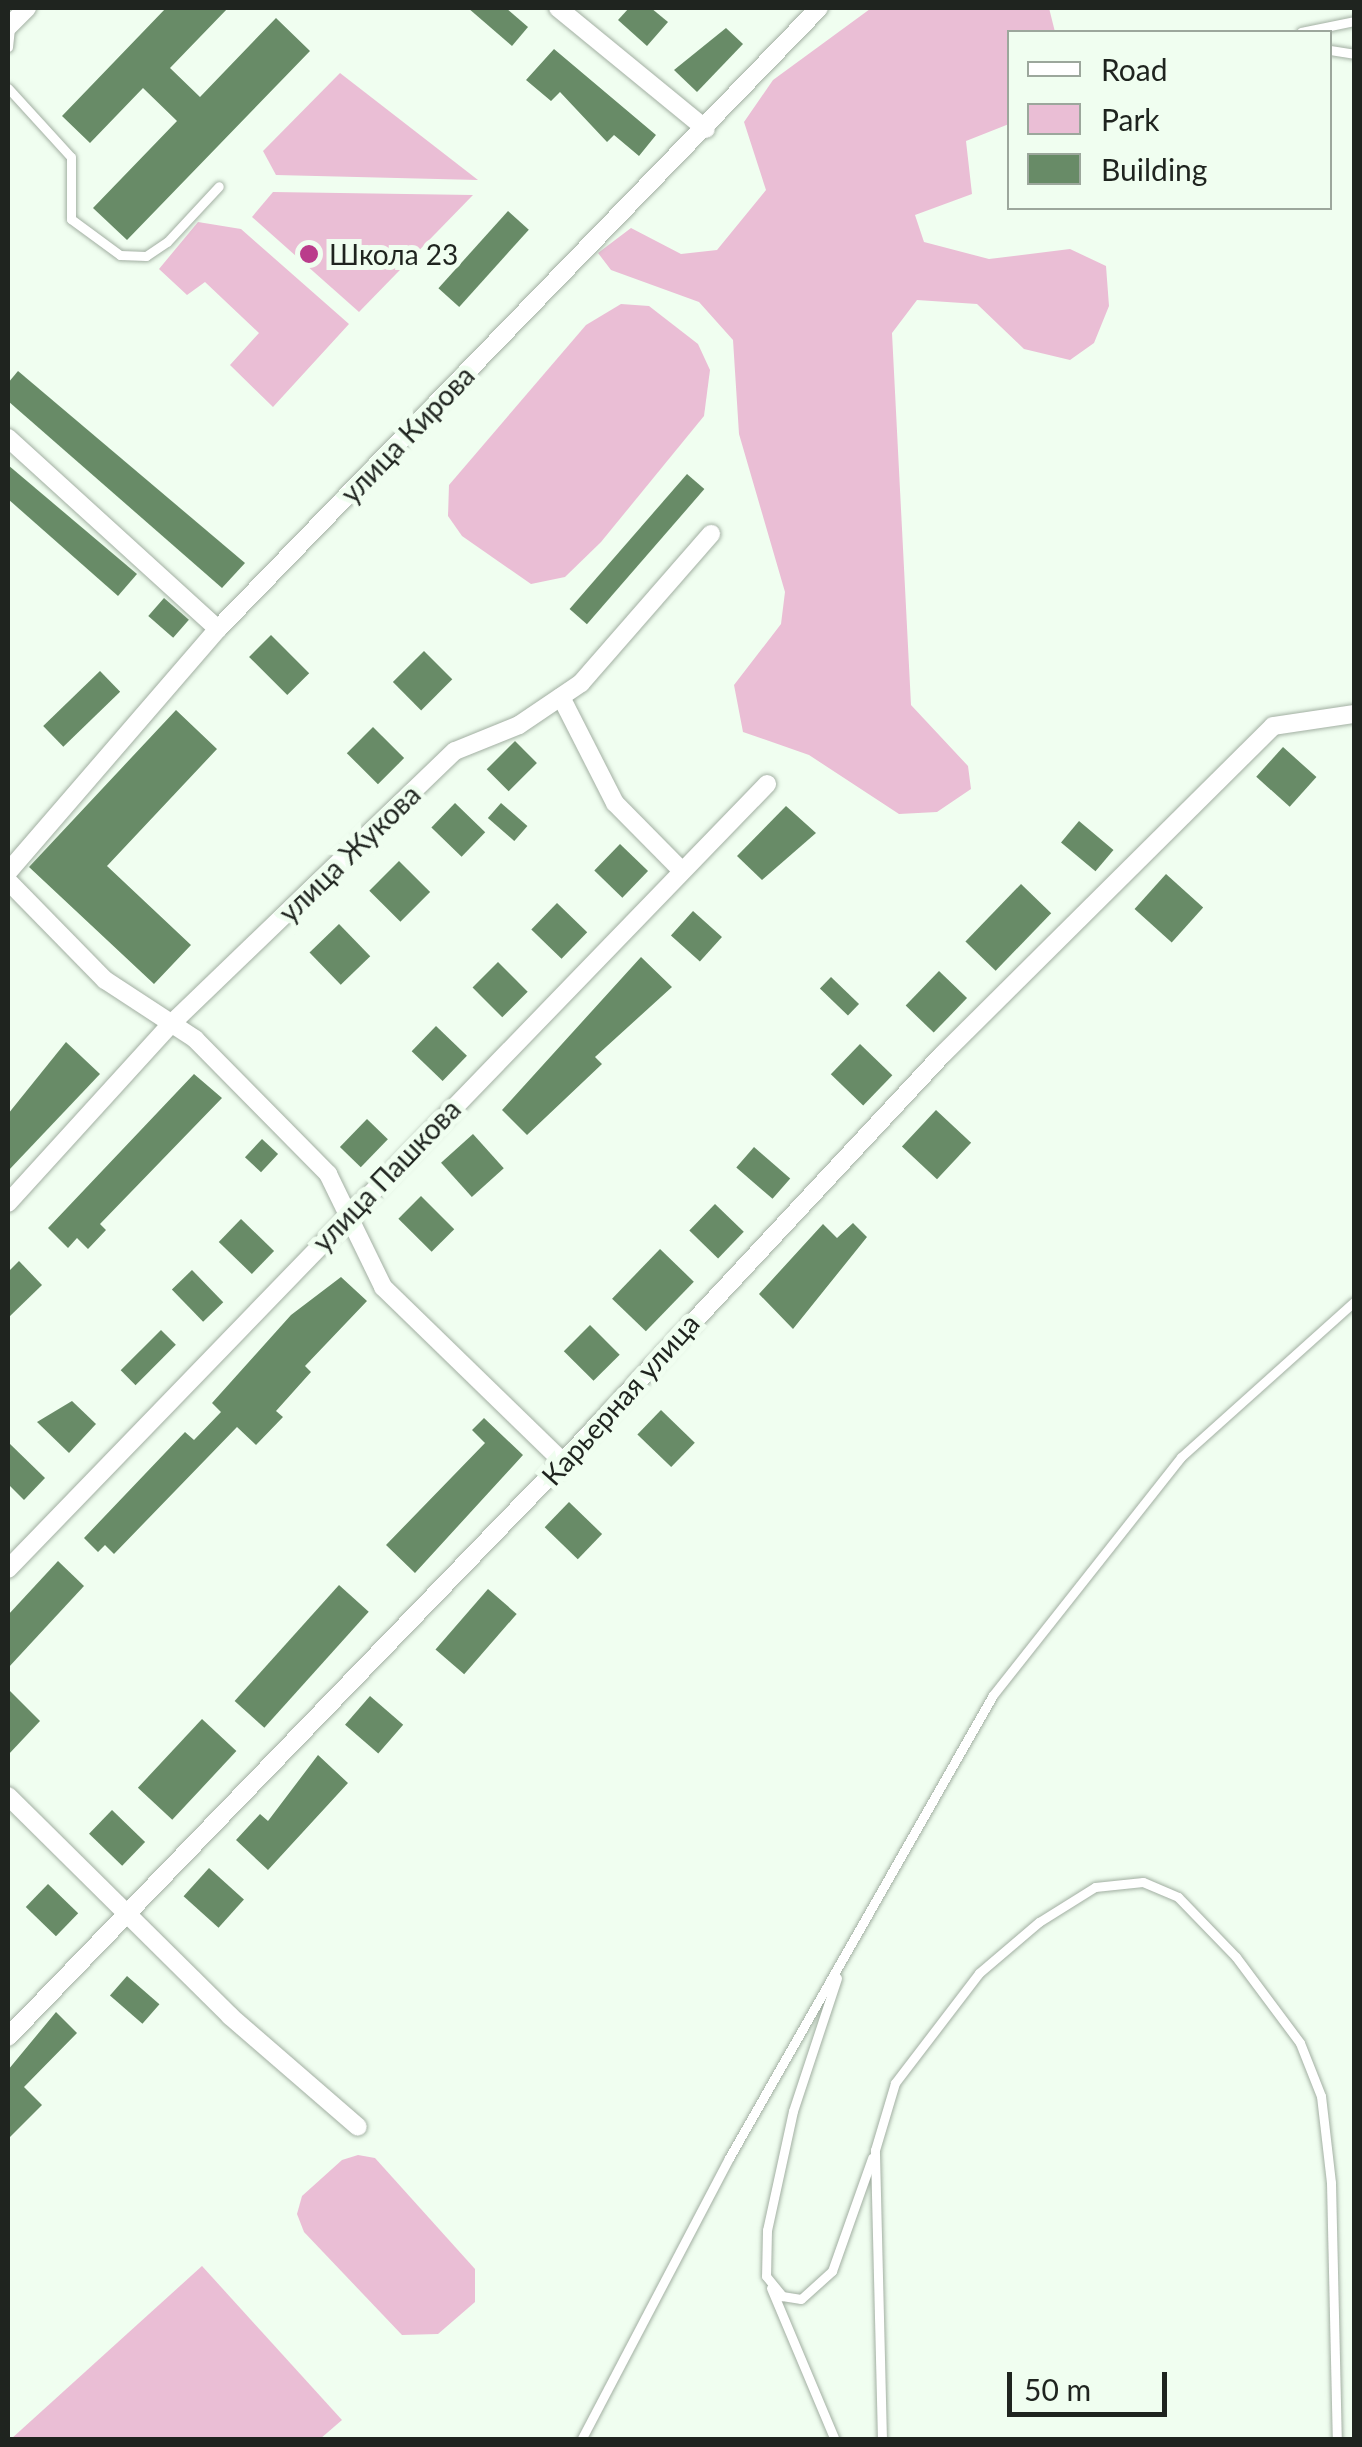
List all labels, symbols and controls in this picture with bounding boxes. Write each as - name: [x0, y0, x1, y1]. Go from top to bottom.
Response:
- legend: [1007, 30, 1332, 210]
- text: Road: [1101, 51, 1168, 87]
- text: Park: [1101, 101, 1160, 137]
- text: Building: [1101, 151, 1207, 187]
- place label: Школа 23: [329, 237, 458, 271]
- marker: Школа 23: [298, 243, 320, 265]
- street label: улица Кирова: [333, 358, 481, 510]
- street label: улица Жукова: [271, 777, 427, 929]
- street label: улица Пашкова: [305, 1092, 467, 1258]
- street label: Карьерная улица: [534, 1306, 706, 1492]
- scale bar: [1012, 2352, 1172, 2414]
- text: 50 m: [1024, 2371, 1091, 2407]

